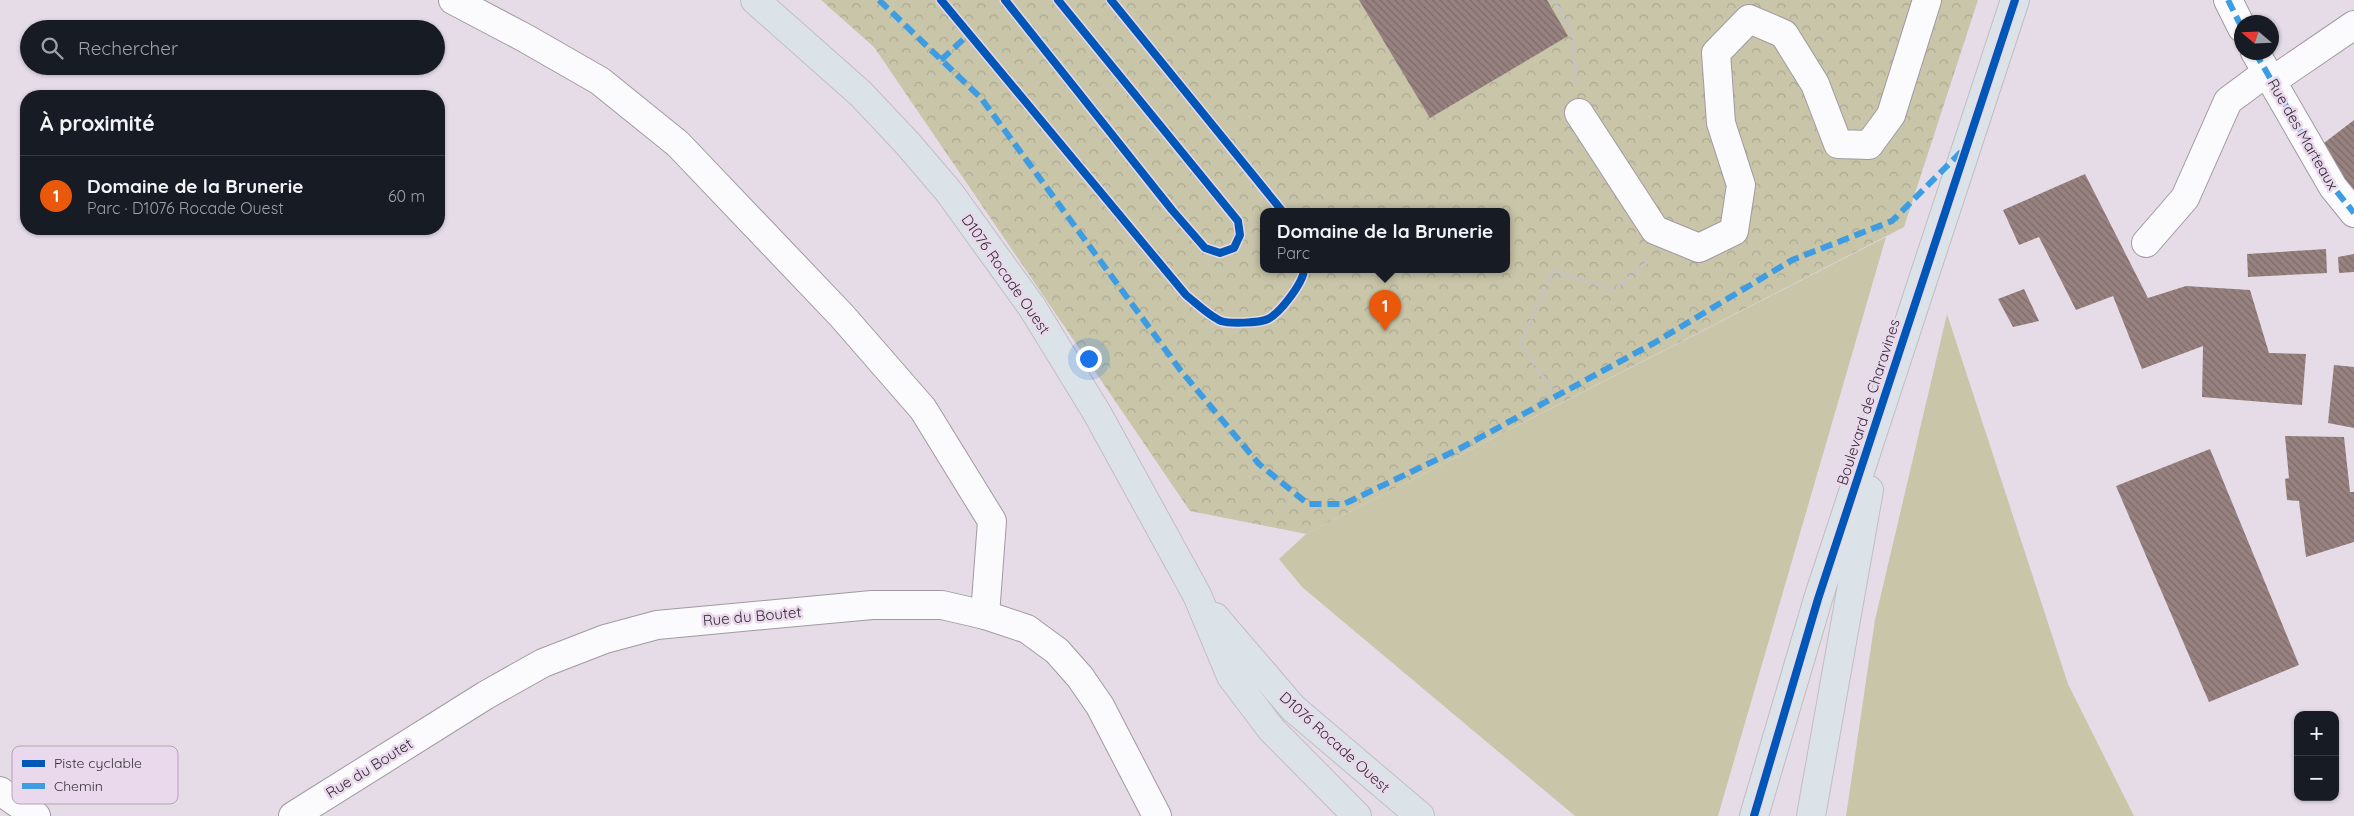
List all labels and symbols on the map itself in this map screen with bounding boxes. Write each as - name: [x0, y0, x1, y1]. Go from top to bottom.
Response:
- north arrow: [2234, 15, 2279, 60]
- street label: Rue des Marteaux: [2263, 75, 2343, 193]
- street label: D1076 Rocade Ouest: [957, 210, 1055, 338]
- pin: 1: [1369, 290, 1401, 331]
- street label: Boulevard de Charavines: [1832, 317, 1904, 487]
- your location: [1076, 346, 1102, 372]
- street label: Rue du Boutet: [702, 602, 802, 630]
- street label: D1076 Rocade Ouest: [1276, 687, 1394, 797]
- street label: Rue du Boutet: [322, 734, 416, 802]
- legend: [12, 746, 178, 804]
- text: Piste cyclable: [54, 754, 142, 772]
- text: Chemin: [54, 777, 103, 795]

